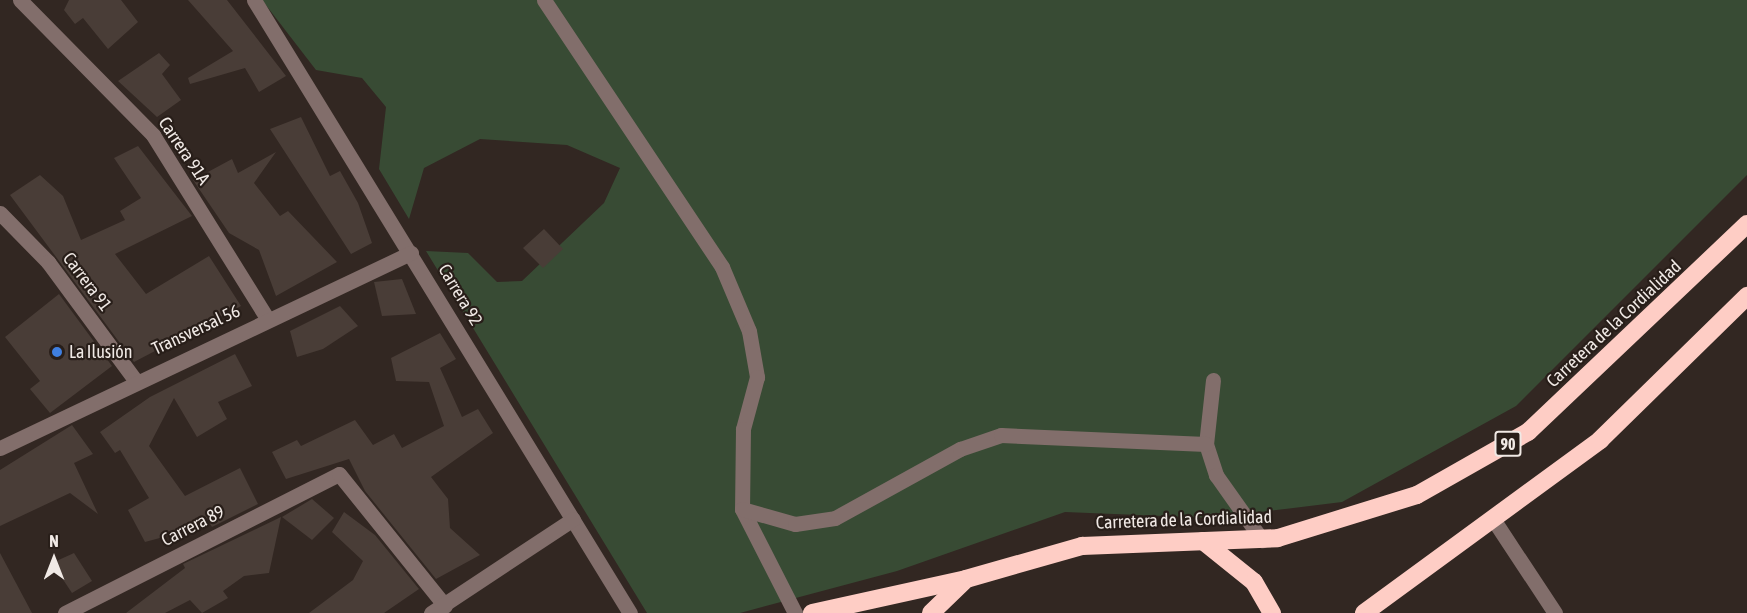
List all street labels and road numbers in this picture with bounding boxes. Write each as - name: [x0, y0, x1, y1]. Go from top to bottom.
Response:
- street label: Carrera 91A: [154, 113, 214, 189]
- street label: Carrera 91: [58, 248, 116, 316]
- street label: Carretera de la Cordialidad: [1542, 256, 1686, 392]
- street label: Carrera 92: [433, 260, 487, 330]
- street label: Transversal 56: [148, 300, 244, 360]
- road number: 90: [1493, 431, 1523, 457]
- street label: Carrera 89: [158, 501, 228, 551]
- street label: Carretera de la Cordialidad: [1096, 506, 1272, 534]

